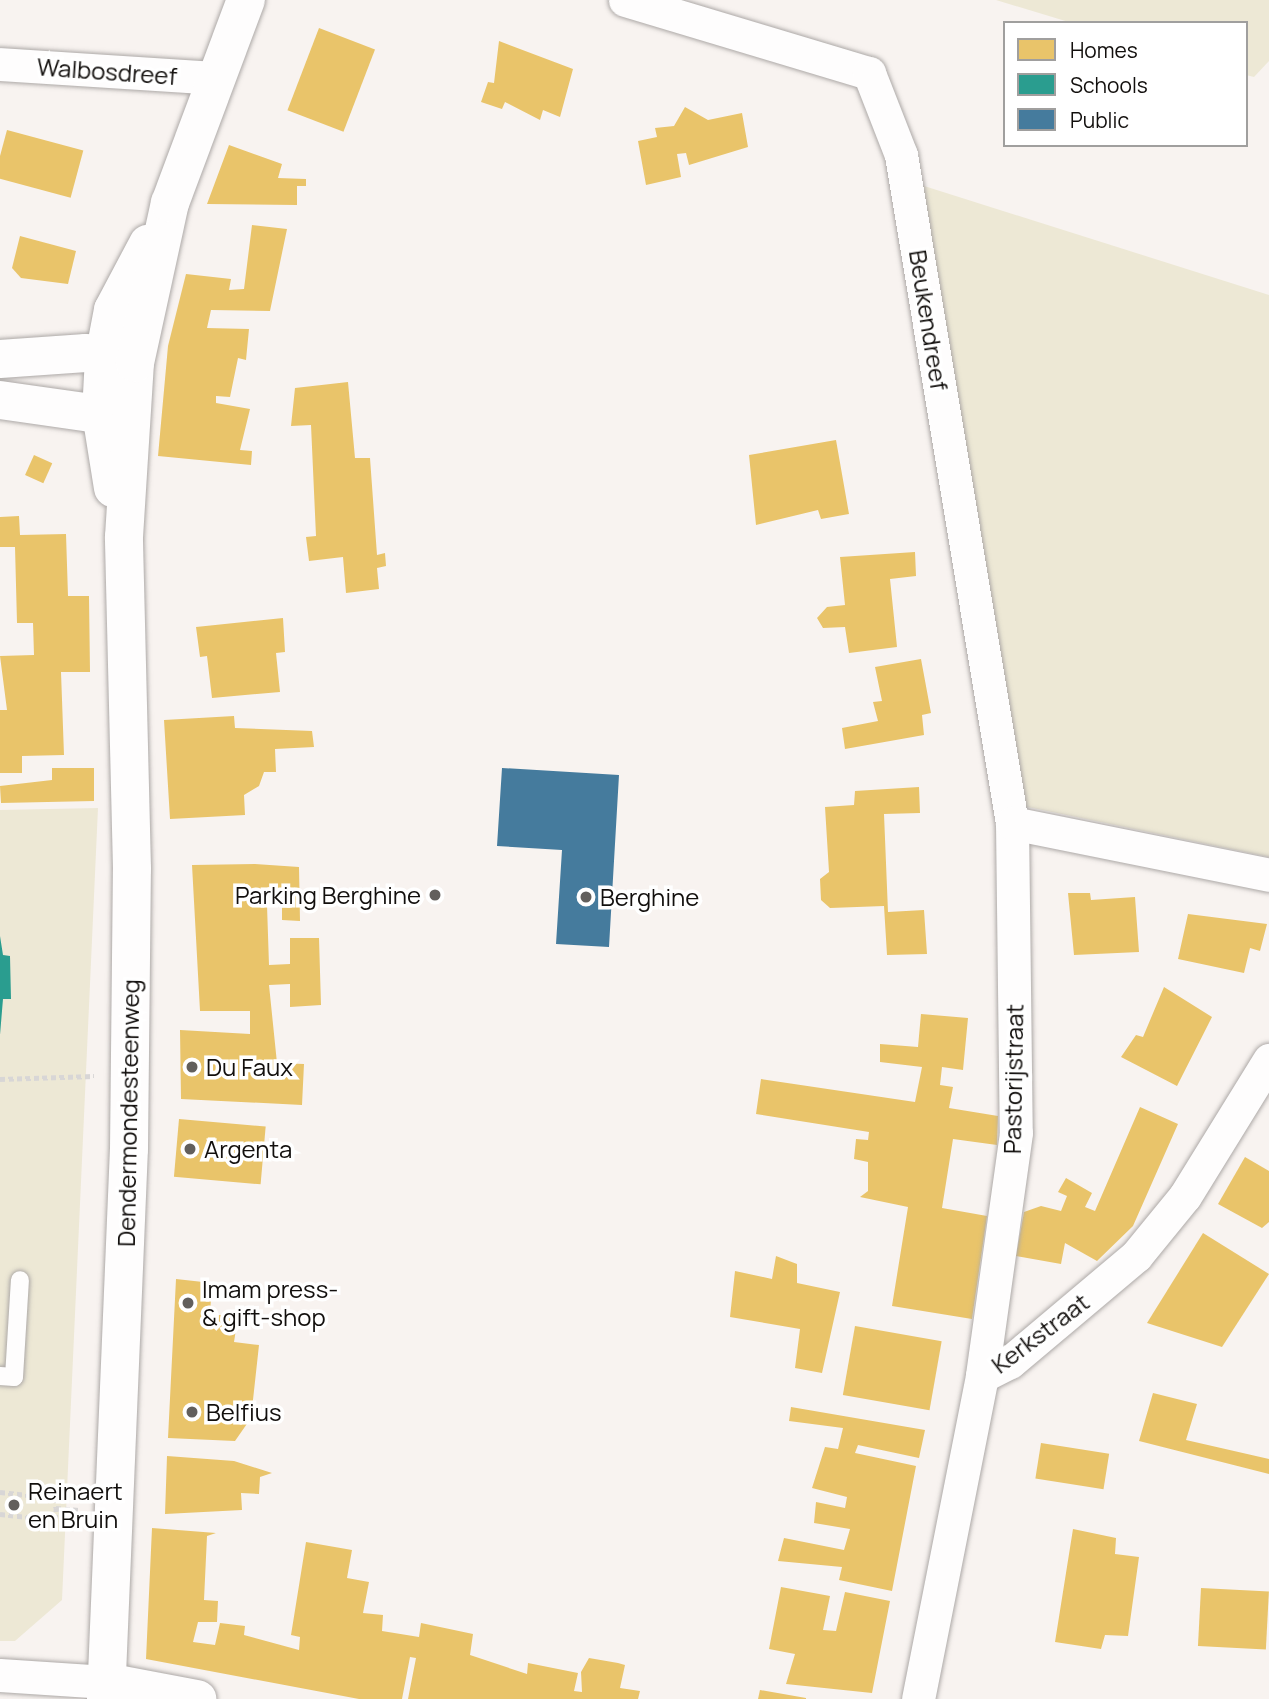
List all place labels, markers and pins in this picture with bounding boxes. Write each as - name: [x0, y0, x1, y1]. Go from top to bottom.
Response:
- place label: Parking Berghine: [235, 881, 421, 909]
- place label: Berghine: [600, 883, 699, 911]
- marker: Parking Berghine: [427, 887, 443, 903]
- marker: Berghine: [578, 889, 594, 905]
- place label: Du Faux: [206, 1053, 293, 1081]
- marker: Du Faux: [184, 1059, 200, 1075]
- place label: Argenta: [204, 1135, 292, 1163]
- marker: Argenta: [182, 1141, 198, 1157]
- place label: Imam press- & gift-shop: [202, 1275, 338, 1331]
- marker: Imam press- & gift-shop: [180, 1295, 196, 1311]
- place label: Belfius: [206, 1398, 282, 1426]
- marker: Belfius: [184, 1404, 200, 1420]
- place label: Reinaert en Bruin: [28, 1477, 123, 1533]
- marker: Reinaert en Bruin: [6, 1497, 22, 1513]

